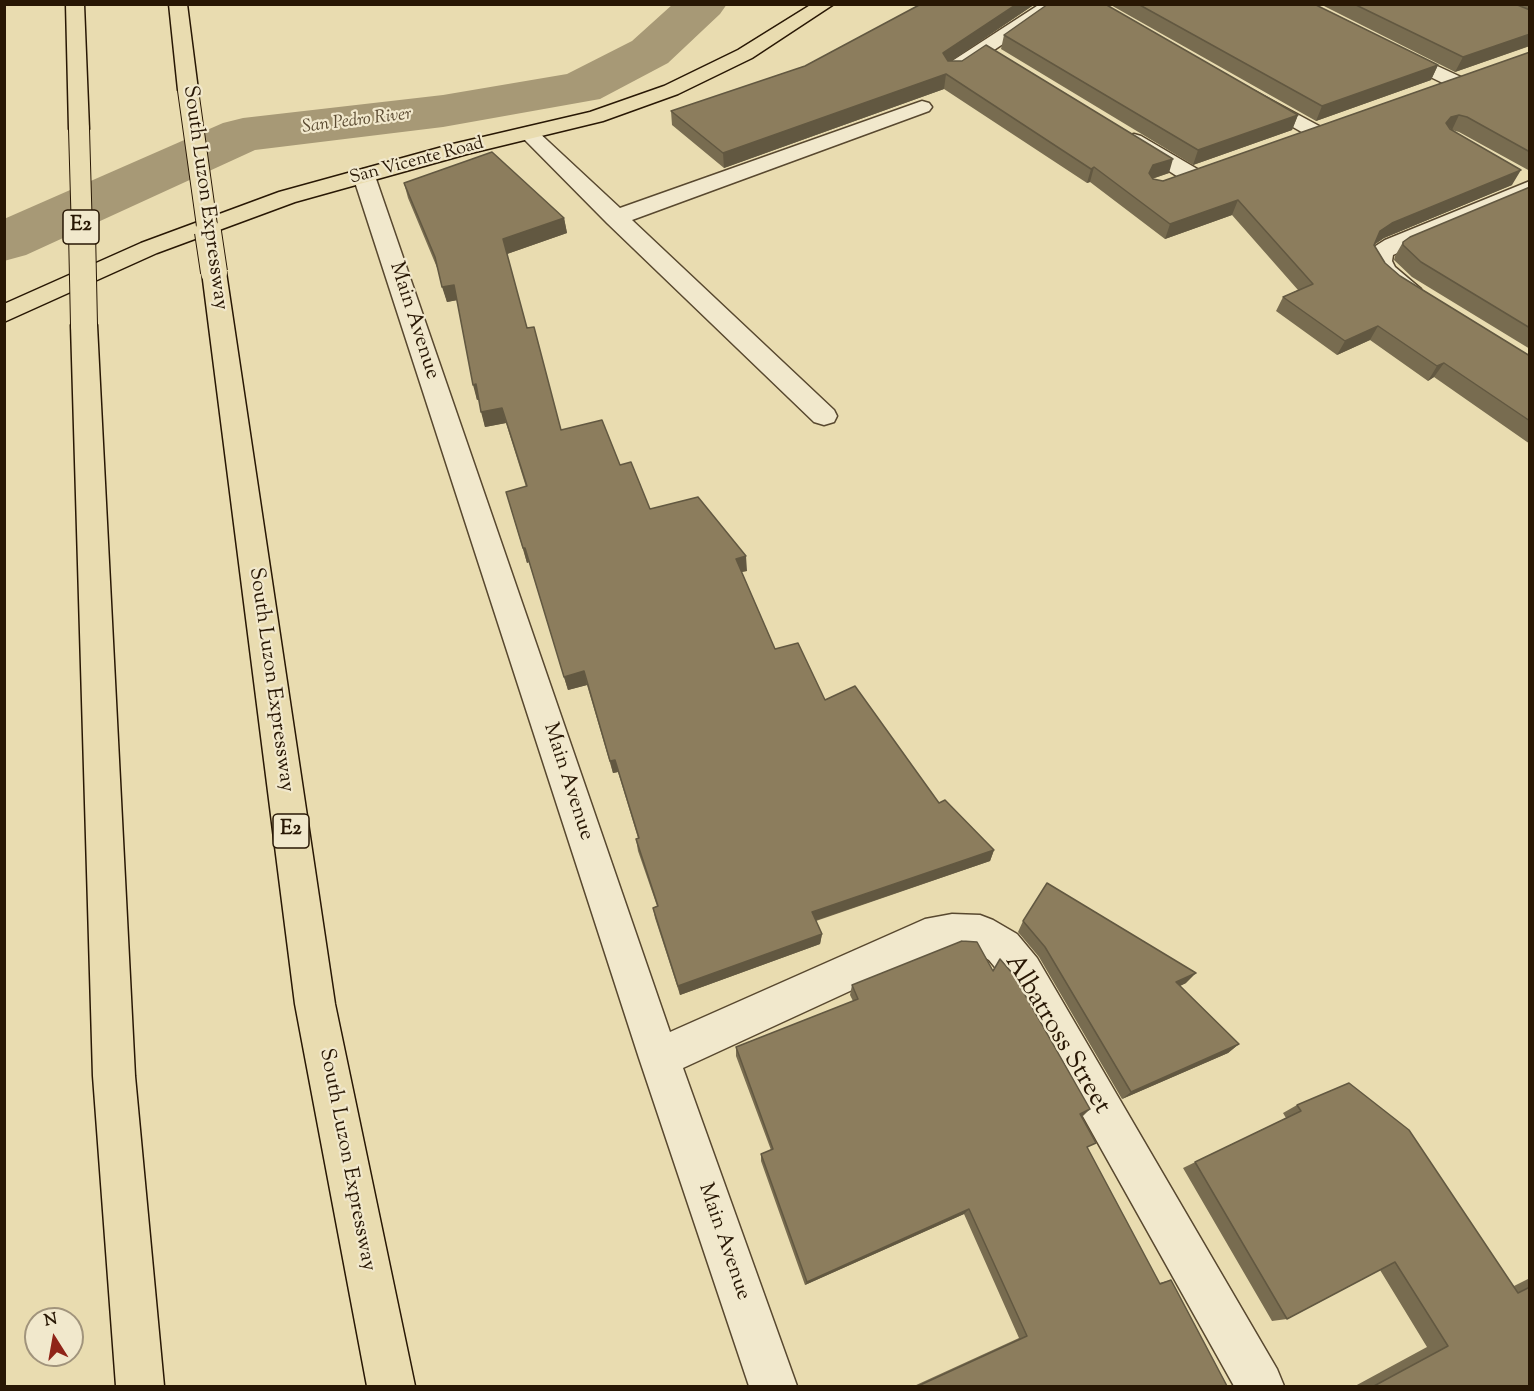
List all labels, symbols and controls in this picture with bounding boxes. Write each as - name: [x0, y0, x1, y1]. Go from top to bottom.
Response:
- street label: South Luzon Expressway: [176, 84, 232, 312]
- water label: San Pedro River: [301, 105, 413, 139]
- street label: San Vicente Road: [348, 134, 486, 190]
- road number: E2: [63, 210, 99, 244]
- street label: Main Avenue: [382, 259, 444, 383]
- street label: South Luzon Expressway: [242, 566, 298, 794]
- street label: Main Avenue: [536, 720, 598, 844]
- road number: E2: [273, 814, 309, 848]
- street label: Albatross Street: [996, 950, 1116, 1120]
- street label: South Luzon Expressway: [312, 1046, 380, 1274]
- street label: Main Avenue: [691, 1180, 755, 1304]
- north arrow: [24, 1307, 84, 1367]
- text: N: [42, 1308, 59, 1333]

